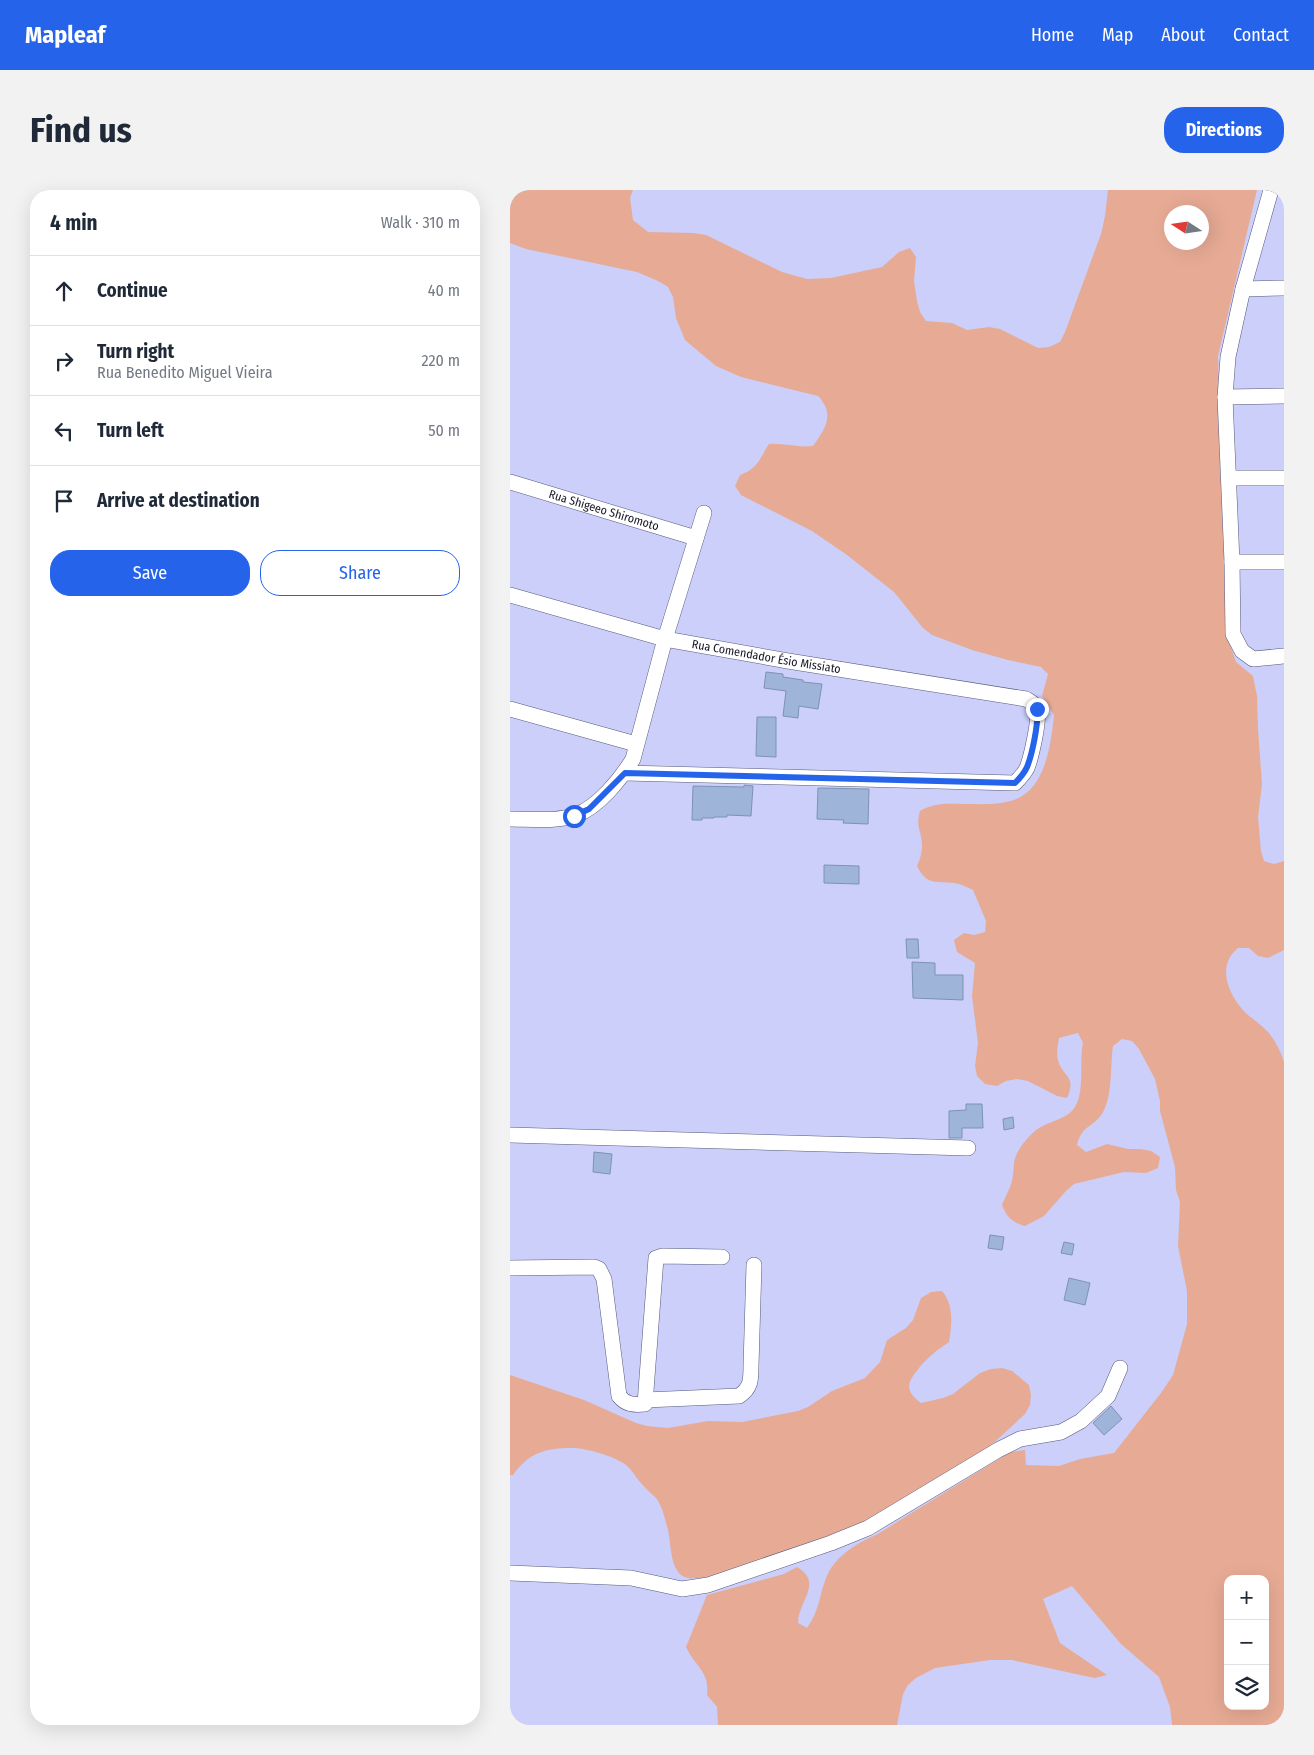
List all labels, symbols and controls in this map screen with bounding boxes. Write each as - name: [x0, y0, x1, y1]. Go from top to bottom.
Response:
- text: Mapleaf: [25, 21, 105, 49]
- text: Home: [1031, 24, 1074, 46]
- text: Map: [1102, 24, 1133, 46]
- text: About: [1161, 24, 1205, 46]
- text: Contact: [1233, 24, 1289, 46]
- button: Directions: [1164, 107, 1284, 153]
- text: Find us: [30, 109, 132, 151]
- north arrow: [1164, 205, 1209, 250]
- text: 4 min: [50, 210, 98, 236]
- text: Walk · 310 m: [381, 213, 460, 232]
- icon: ahead: [50, 277, 78, 305]
- text: Continue: [97, 279, 168, 302]
- text: 40 m: [428, 281, 460, 300]
- text: Turn right: [97, 340, 174, 363]
- icon: right: [50, 347, 78, 375]
- text: 220 m: [421, 351, 460, 370]
- text: Rua Benedito Miguel Vieira: [97, 363, 273, 382]
- icon: left: [50, 417, 78, 445]
- text: Turn left: [97, 419, 164, 442]
- text: 50 m: [428, 421, 460, 440]
- icon: arrive: [50, 487, 78, 515]
- street label: Rua Shigeeo Shiromoto: [547, 487, 661, 533]
- text: Arrive at destination: [97, 489, 260, 512]
- button: Save: [50, 550, 250, 596]
- button: Share: [260, 550, 460, 596]
- street label: Rua Comendador Ésio Missiato: [691, 637, 842, 676]
- route end: [1026, 698, 1049, 721]
- route start: [563, 805, 586, 828]
- map controls: [1224, 1575, 1269, 1710]
- button: +: [1224, 1575, 1269, 1620]
- button: −: [1224, 1620, 1269, 1665]
- button: layers: [1224, 1665, 1269, 1710]

